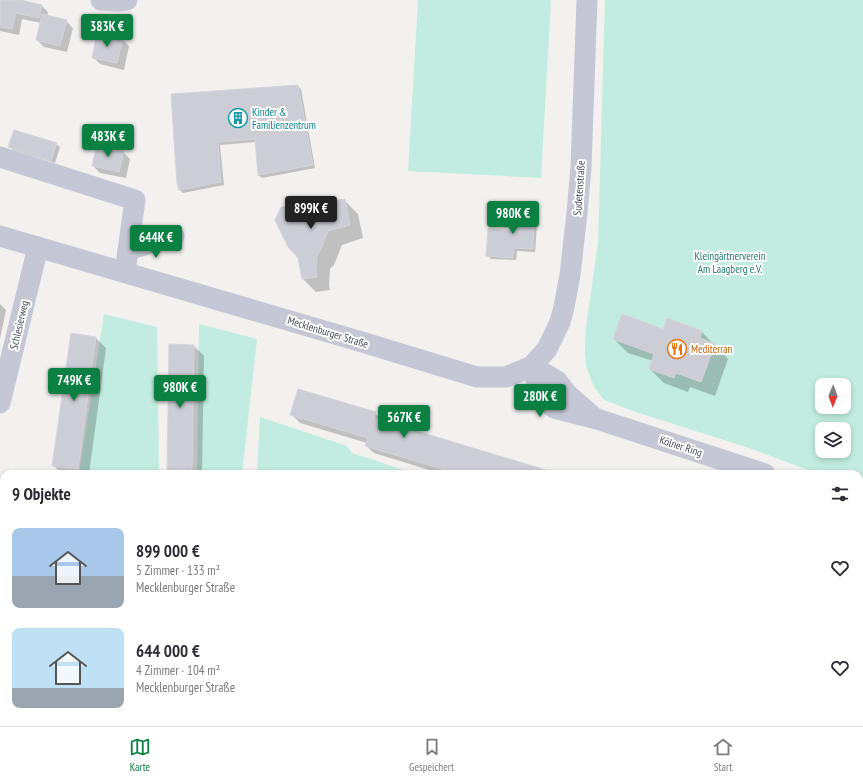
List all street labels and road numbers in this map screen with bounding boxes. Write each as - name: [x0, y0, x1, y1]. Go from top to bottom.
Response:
- street label: Sudetenstraße: [570, 160, 588, 216]
- street label: Schlesierweg: [7, 299, 31, 351]
- street label: Mecklenburger Straße: [286, 313, 371, 351]
- street label: Kölner Ring: [658, 433, 704, 460]

